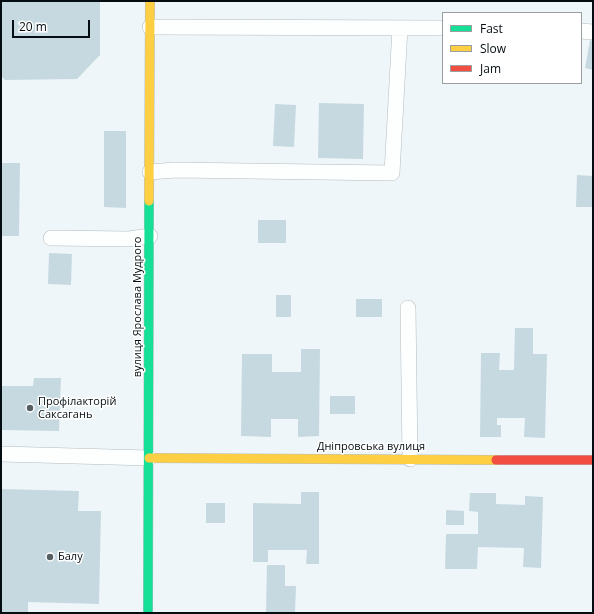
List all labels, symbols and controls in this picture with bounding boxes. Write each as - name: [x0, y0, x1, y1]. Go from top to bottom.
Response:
- scale bar: [14, 12, 92, 38]
- legend: [442, 12, 582, 84]
- text: 20 m: [19, 18, 47, 35]
- text: Fast: [480, 20, 503, 37]
- text: Slow: [480, 40, 506, 57]
- text: Jam: [480, 60, 501, 77]
- street label: вулиця Ярослава Мудрого: [131, 237, 145, 377]
- place label: Профілакторій Саксагань: [38, 395, 116, 421]
- marker: Профілакторій Саксагань: [25, 403, 35, 413]
- street label: Дніпровська вулиця: [317, 440, 425, 454]
- place label: Балу: [58, 550, 83, 564]
- marker: Балу: [45, 552, 55, 562]

